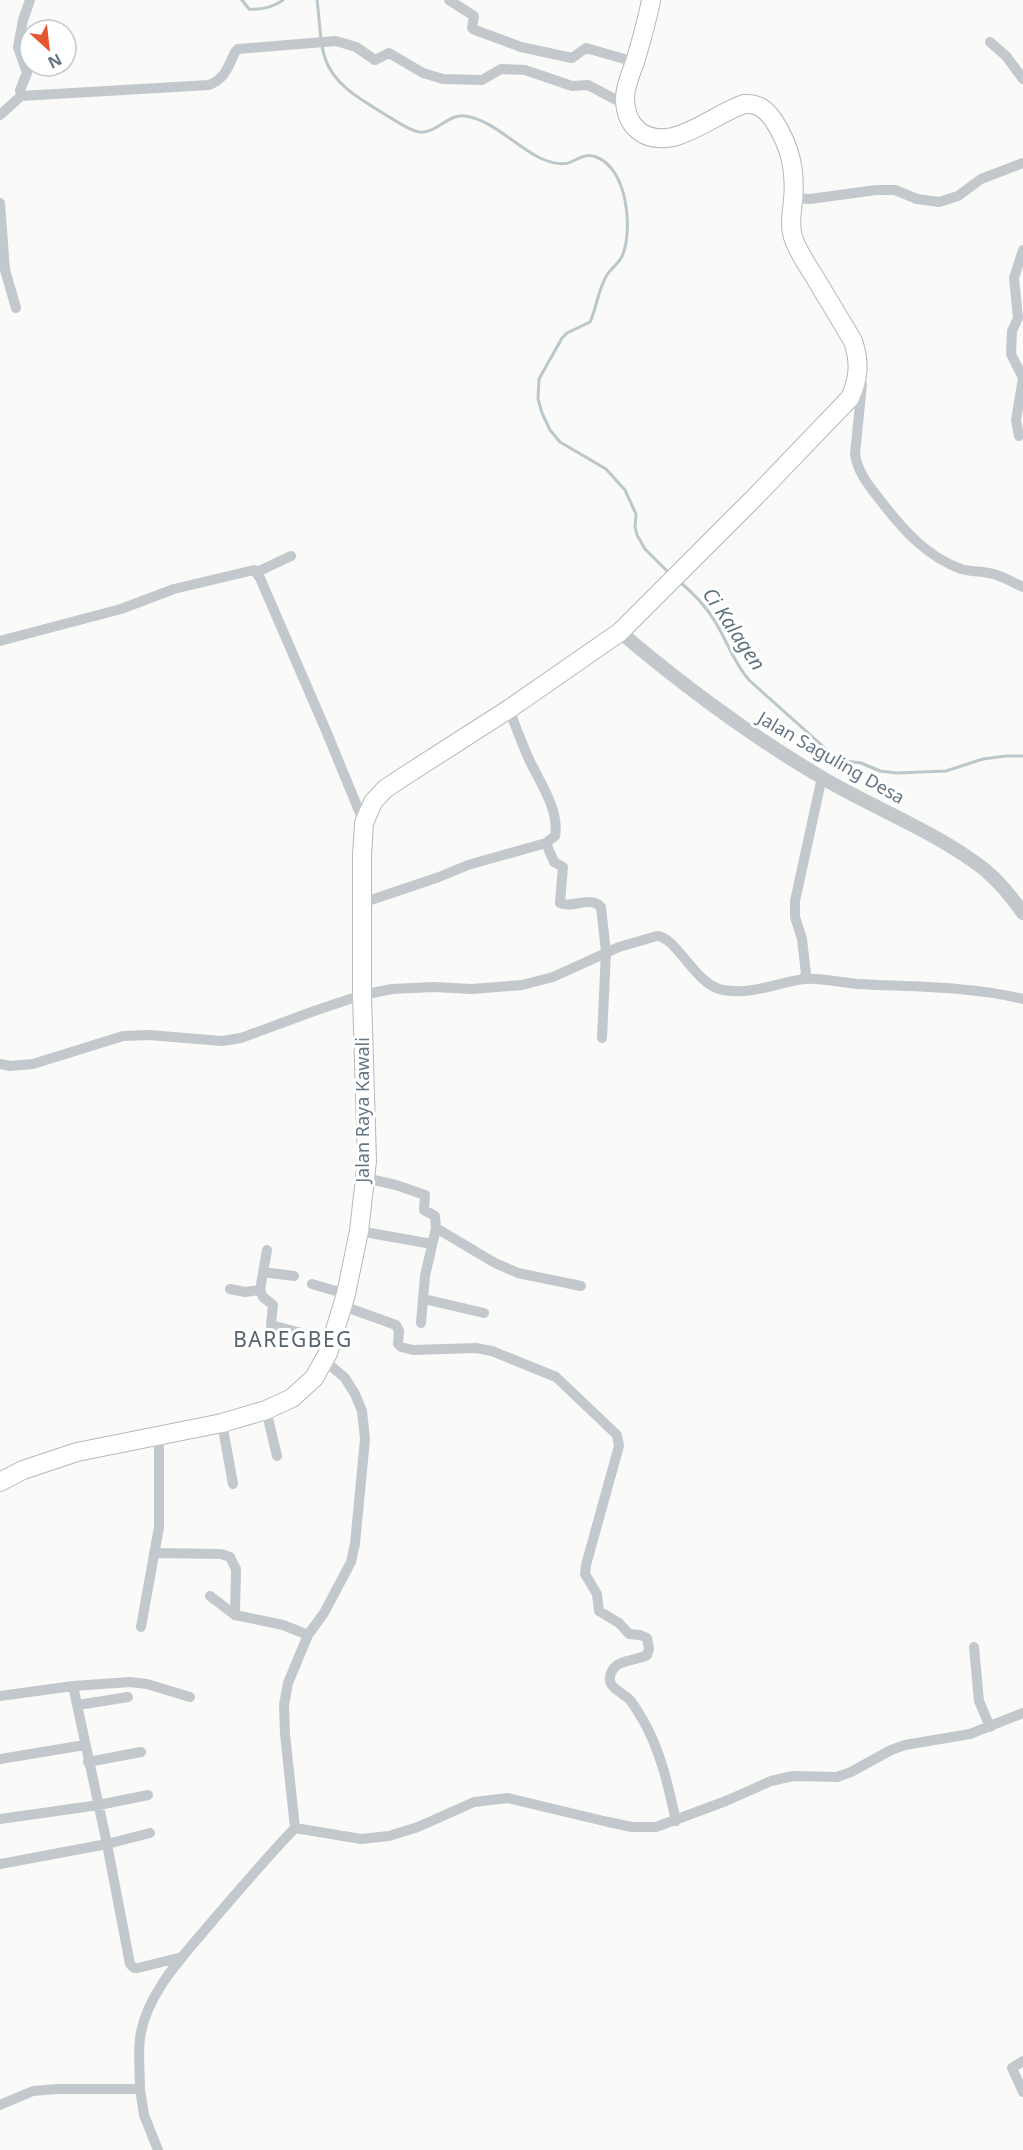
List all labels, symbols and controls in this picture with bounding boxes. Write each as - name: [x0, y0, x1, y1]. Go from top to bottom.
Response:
- north arrow: [18, 18, 78, 78]
- text: N: [44, 49, 66, 74]
- water label: Ci Kalagen: [697, 582, 772, 675]
- street label: Jalan Saguling Desa: [752, 704, 909, 809]
- street label: Jalan Raya Kawali: [350, 1037, 374, 1185]
- district label: BAREGBEG: [233, 1325, 353, 1353]

